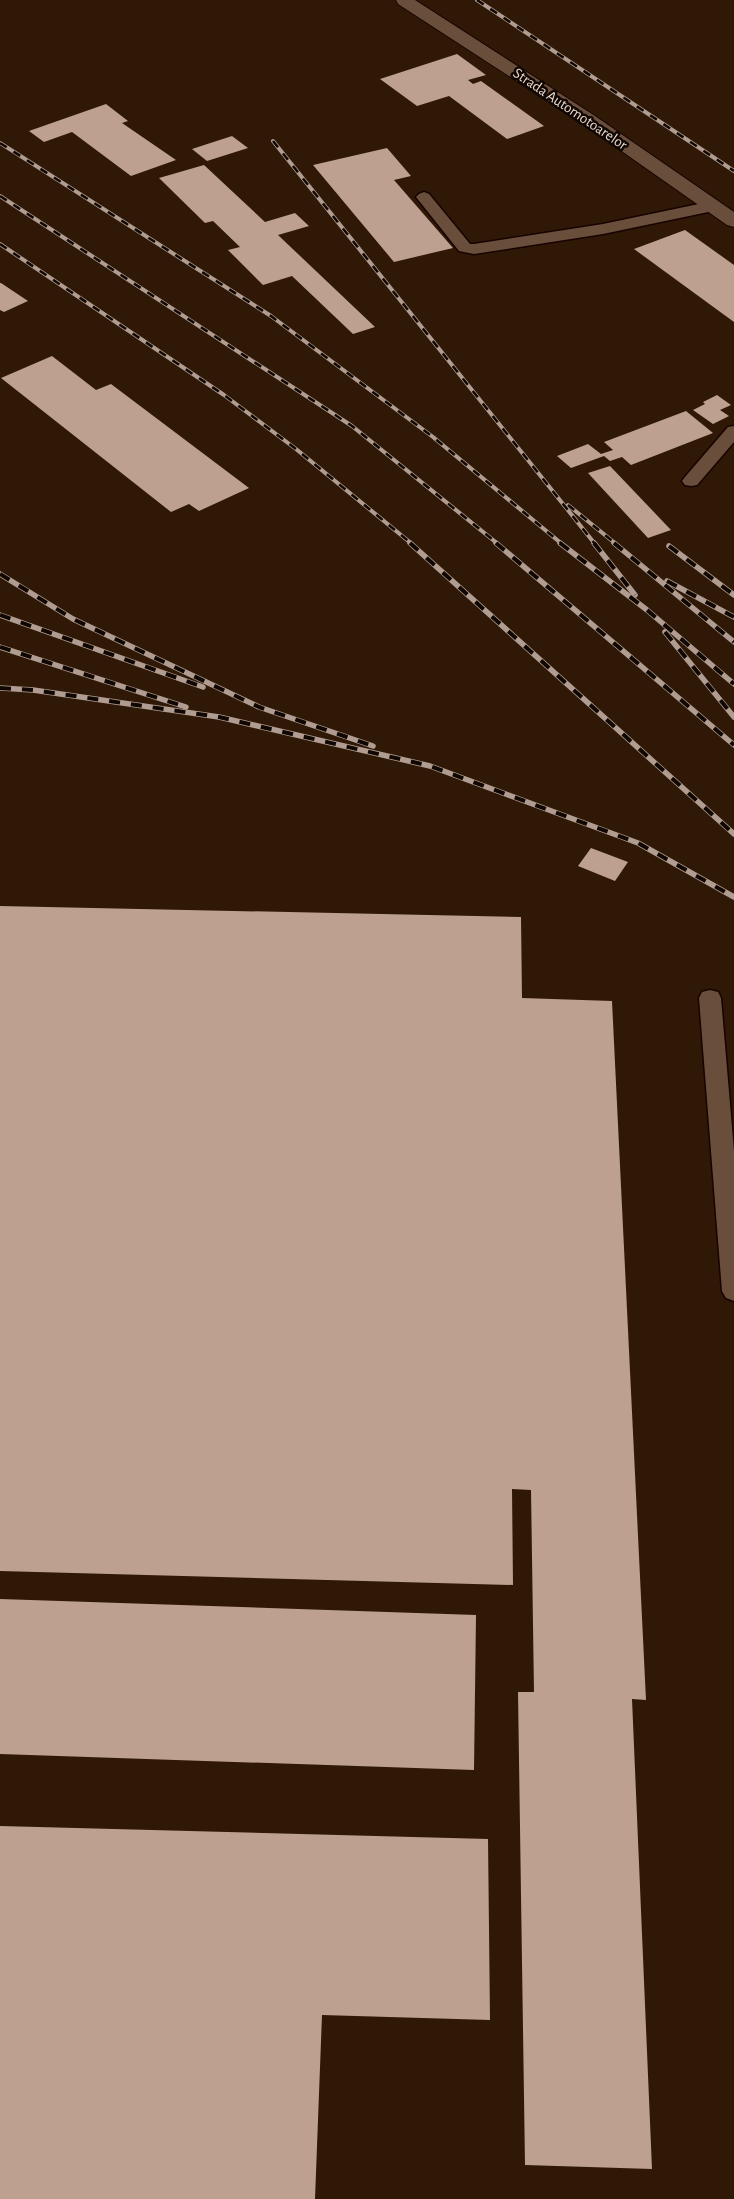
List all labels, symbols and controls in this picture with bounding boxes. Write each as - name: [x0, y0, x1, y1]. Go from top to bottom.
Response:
- street label: Strada Automotoarelor: [510, 65, 630, 153]

